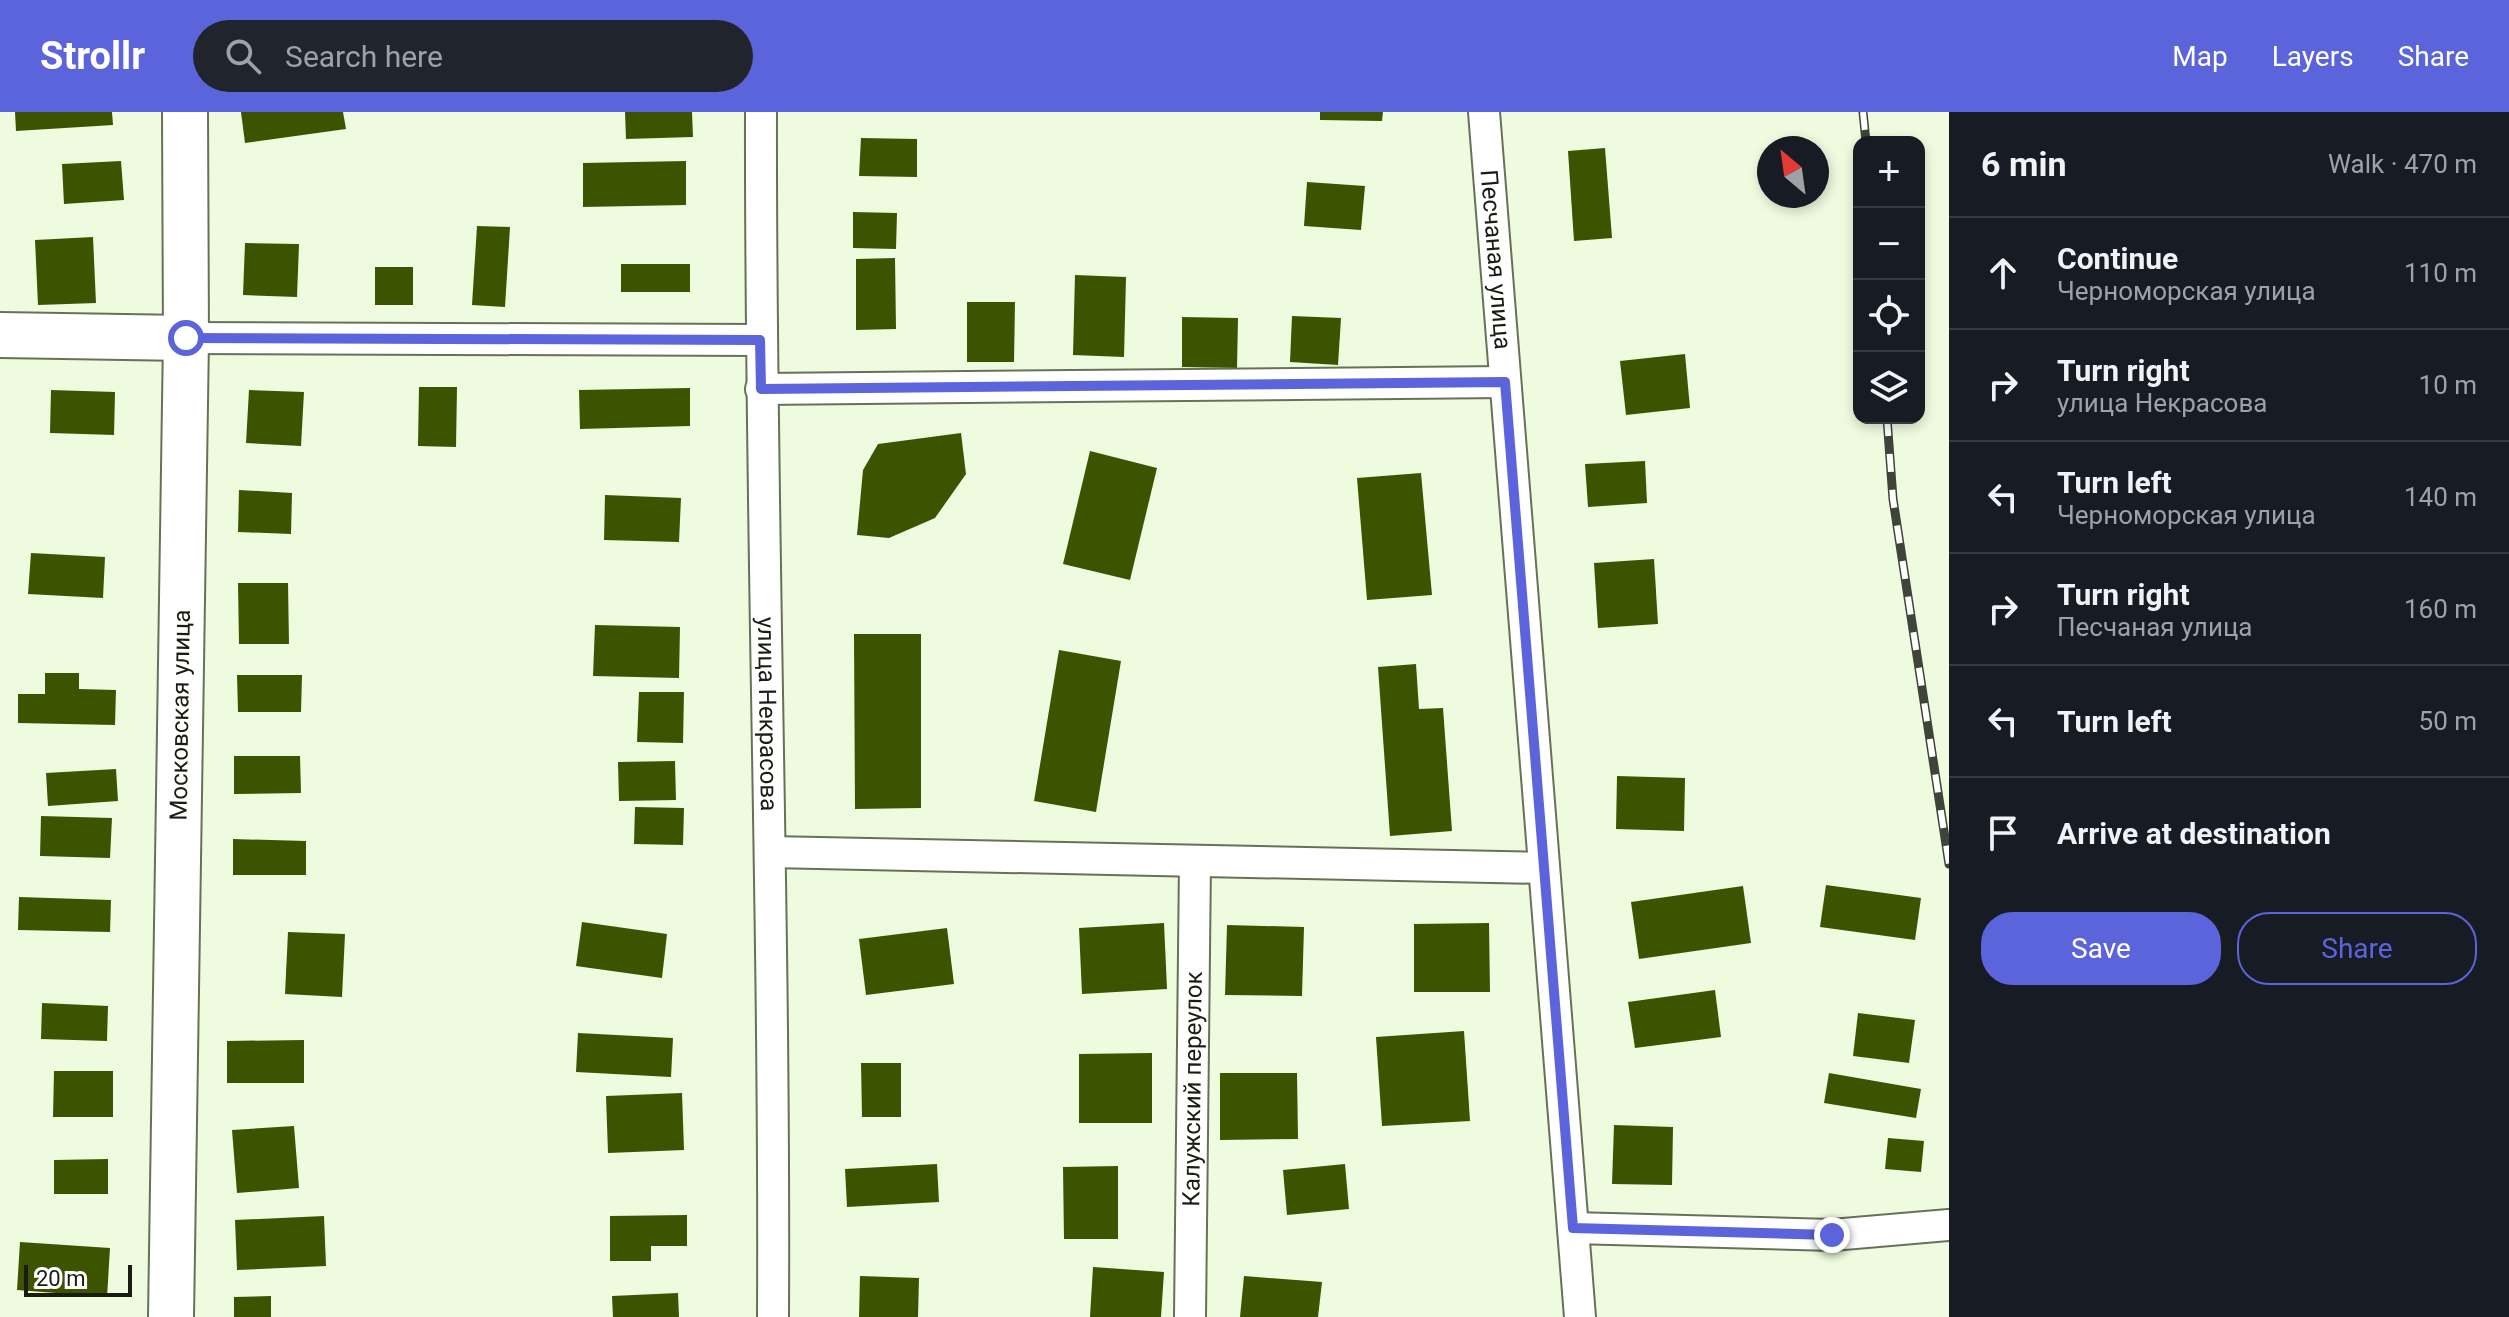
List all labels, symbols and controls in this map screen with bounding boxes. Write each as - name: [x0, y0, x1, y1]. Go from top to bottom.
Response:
- search box: [193, 20, 753, 92]
- text: Strollr: [40, 34, 145, 78]
- icon: search: [221, 34, 265, 78]
- text: Search here: [285, 39, 443, 74]
- text: Map: [2172, 40, 2228, 73]
- text: Layers: [2272, 40, 2354, 73]
- text: Share: [2398, 40, 2469, 73]
- north arrow: [1757, 136, 1829, 208]
- map controls: [1853, 136, 1925, 424]
- button: +: [1853, 136, 1925, 208]
- text: 6 min: [1981, 144, 2066, 184]
- text: Walk · 470 m: [2328, 149, 2477, 179]
- street label: Песчаная улица: [1475, 168, 1517, 351]
- button: −: [1853, 208, 1925, 280]
- text: Continue: [2057, 241, 2178, 276]
- icon: ahead: [1981, 251, 2025, 295]
- text: 110 m: [2404, 258, 2477, 288]
- text: Черноморская улица: [2057, 276, 2316, 306]
- button: locate: [1853, 280, 1925, 352]
- route start: [168, 320, 204, 356]
- button: layers: [1853, 352, 1925, 424]
- text: Turn right: [2057, 353, 2190, 388]
- icon: right: [1981, 363, 2025, 407]
- text: 10 m: [2419, 370, 2477, 400]
- text: улица Некрасова: [2057, 388, 2267, 418]
- text: Turn left: [2057, 465, 2172, 500]
- icon: left: [1981, 475, 2025, 519]
- text: 140 m: [2404, 482, 2477, 512]
- text: Черноморская улица: [2057, 500, 2316, 530]
- text: Turn right: [2057, 577, 2190, 612]
- icon: right: [1981, 587, 2025, 631]
- text: 160 m: [2404, 594, 2477, 624]
- street label: Московская улица: [165, 609, 196, 821]
- text: Песчаная улица: [2057, 612, 2252, 642]
- street label: улица Некрасова: [752, 617, 783, 811]
- icon: left: [1981, 699, 2025, 743]
- text: Turn left: [2057, 704, 2172, 739]
- text: 50 m: [2419, 706, 2477, 736]
- icon: arrive: [1981, 811, 2025, 855]
- text: Arrive at destination: [2057, 816, 2331, 851]
- button: Save: [1981, 912, 2221, 985]
- button: Share: [2237, 912, 2477, 985]
- street label: Калужский переулок: [1177, 971, 1208, 1207]
- route end: [1814, 1217, 1850, 1253]
- scale bar: [24, 1261, 132, 1297]
- text: 20 m: [36, 1266, 85, 1291]

